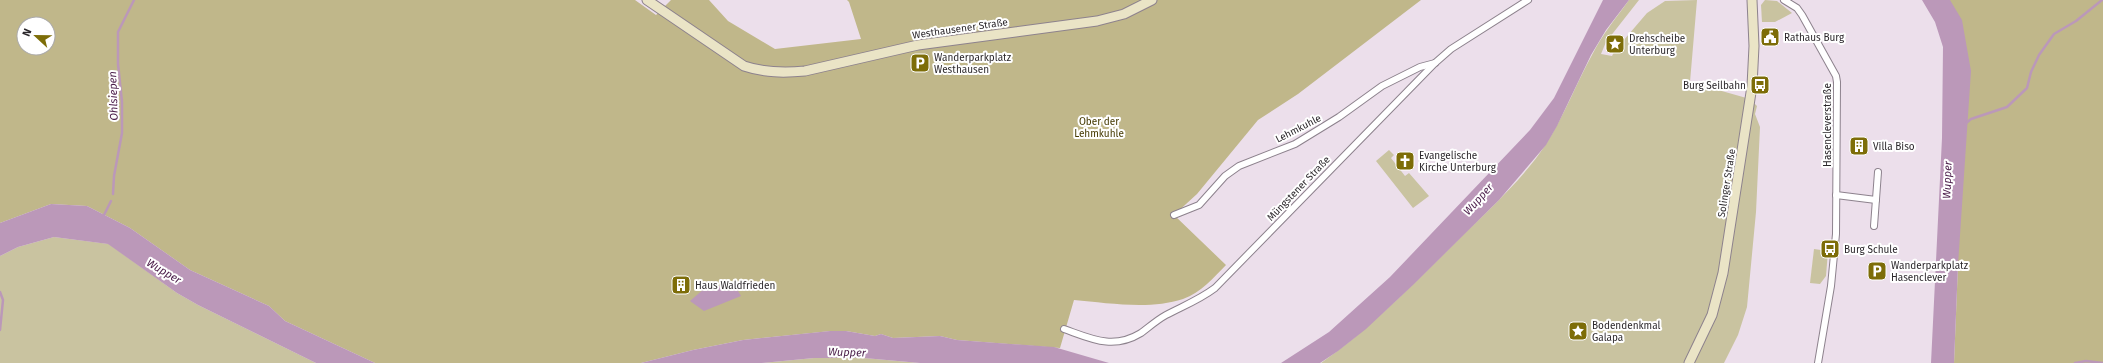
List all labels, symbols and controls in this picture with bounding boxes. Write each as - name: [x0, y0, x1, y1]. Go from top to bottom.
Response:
- north arrow: [16, 16, 56, 56]
- street label: Westhausener Straße: [912, 16, 1009, 42]
- public building icon: Rathaus Burg: [1759, 26, 1781, 48]
- text: N: [20, 27, 35, 38]
- place label: Rathaus Burg: [1784, 32, 1845, 44]
- place icon: Drehscheibe Unterburg: [1604, 33, 1626, 55]
- place label: Drehscheibe Unterburg: [1629, 33, 1685, 57]
- parking icon: Wanderparkplatz Westhausen: [909, 52, 931, 74]
- place label: Wanderparkplatz Westhausen: [934, 52, 1012, 76]
- water label: Ohlsiepen: [106, 71, 121, 121]
- bus stop icon: Burg Seilbahn: [1749, 74, 1771, 96]
- place label: Burg Seilbahn: [1683, 80, 1746, 92]
- street label: Hasencleverstraße: [1822, 83, 1834, 167]
- street label: Lehmkuhle: [1274, 112, 1323, 146]
- park label: Ober der Lehmkuhle: [1074, 116, 1124, 140]
- building icon: Villa Biso: [1848, 135, 1870, 157]
- place label: Villa Biso: [1873, 141, 1915, 153]
- street label: Solinger Straße: [1716, 148, 1738, 218]
- church icon: Evangelische Kirche Unterburg: [1394, 150, 1416, 172]
- place label: Evangelische Kirche Unterburg: [1419, 150, 1497, 174]
- street label: Müngstener Straße: [1265, 154, 1333, 224]
- water label: Wupper: [1940, 160, 1955, 199]
- water label: Wupper: [1461, 180, 1496, 218]
- bus stop icon: Burg Schule: [1819, 238, 1841, 260]
- place label: Burg Schule: [1844, 244, 1898, 256]
- water label: Wupper: [144, 256, 184, 287]
- parking icon: Wanderparkplatz Hasenclever: [1866, 260, 1888, 282]
- place label: Wanderparkplatz Hasenclever: [1891, 260, 1969, 284]
- building icon: Haus Waldfrieden: [670, 274, 692, 296]
- place label: Haus Waldfrieden: [695, 280, 775, 292]
- place icon: Bodendenkmal Galapa: [1567, 320, 1589, 342]
- place label: Bodendenkmal Galapa: [1592, 320, 1661, 344]
- water label: Wupper: [828, 345, 867, 360]

